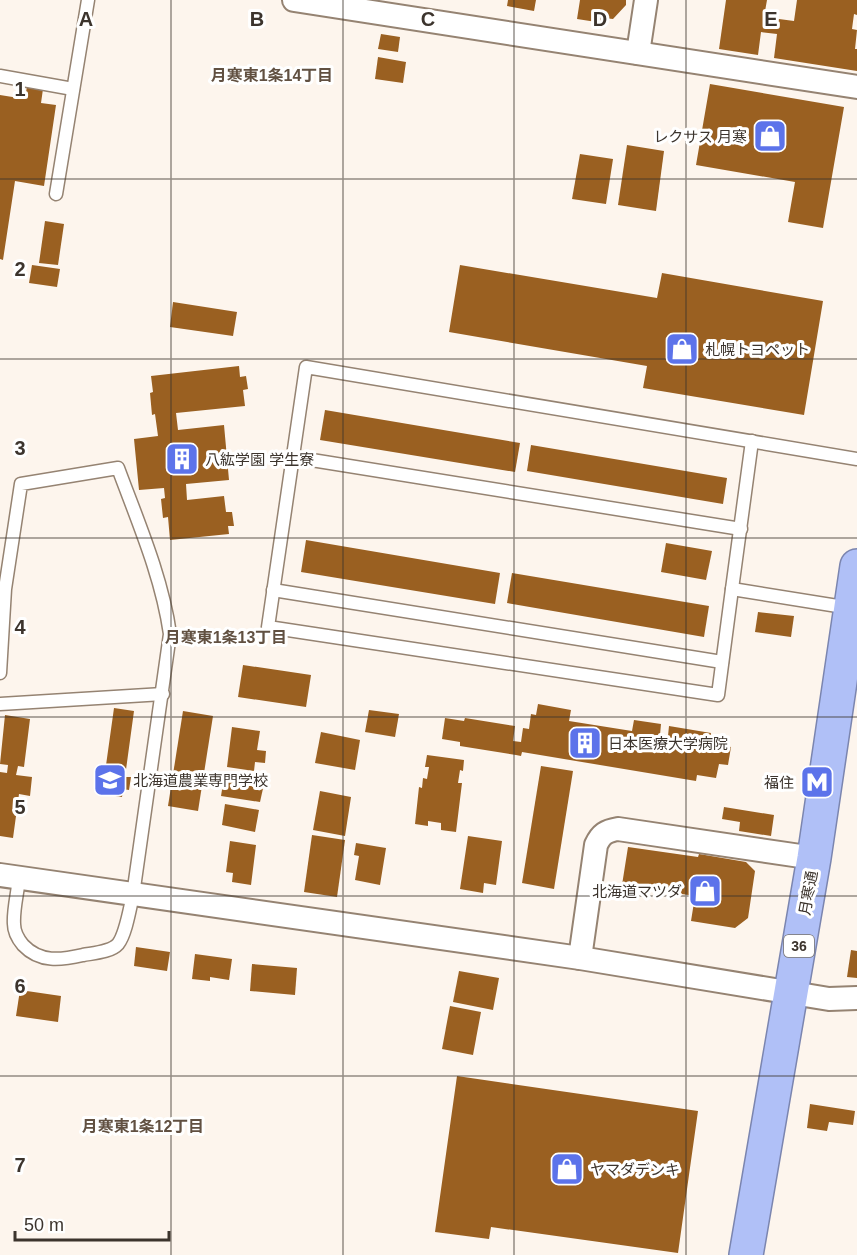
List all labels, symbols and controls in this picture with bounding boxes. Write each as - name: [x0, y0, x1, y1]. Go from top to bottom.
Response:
- text: A: [79, 8, 93, 30]
- text: B: [250, 8, 264, 30]
- text: C: [421, 8, 435, 30]
- text: D: [593, 8, 607, 30]
- text: E: [764, 8, 778, 30]
- district label: 月寒東1条14丁目: [211, 67, 333, 84]
- text: 1: [14, 78, 26, 100]
- shop icon: レクサス 月寒: [752, 118, 788, 154]
- place label: レクサス 月寒: [653, 128, 747, 145]
- text: 2: [14, 258, 26, 280]
- shop icon: 札幌トヨペット: [664, 331, 700, 367]
- place label: 札幌トヨペット: [705, 341, 810, 358]
- text: 3: [14, 437, 26, 459]
- building icon: 八紘学園 学生寮: [164, 441, 200, 477]
- place label: 八紘学園 学生寮: [205, 451, 314, 468]
- text: 4: [14, 616, 26, 638]
- district label: 月寒東1条13丁目: [165, 629, 287, 646]
- building icon: 日本医療大学病院: [567, 725, 603, 761]
- place label: 日本医療大学病院: [608, 735, 728, 752]
- school or university icon: 北海道農業専門学校: [92, 762, 128, 798]
- metro station icon: 福住: [799, 764, 835, 800]
- place label: 北海道農業専門学校: [133, 772, 268, 789]
- place label: 福住: [764, 774, 794, 791]
- text: 5: [14, 796, 26, 818]
- street label: 月寒通: [796, 869, 820, 917]
- shop icon: 北海道マツダ: [687, 873, 723, 909]
- place label: 北海道マツダ: [592, 883, 682, 900]
- road number: 36: [784, 935, 814, 957]
- text: 6: [14, 975, 26, 997]
- district label: 月寒東1条12丁目: [82, 1118, 204, 1135]
- shop icon: ヤマダデンキ: [549, 1151, 585, 1187]
- text: 7: [14, 1154, 26, 1176]
- place label: ヤマダデンキ: [590, 1161, 680, 1178]
- scale bar: [15, 1204, 170, 1242]
- text: 50 m: [24, 1215, 64, 1235]

